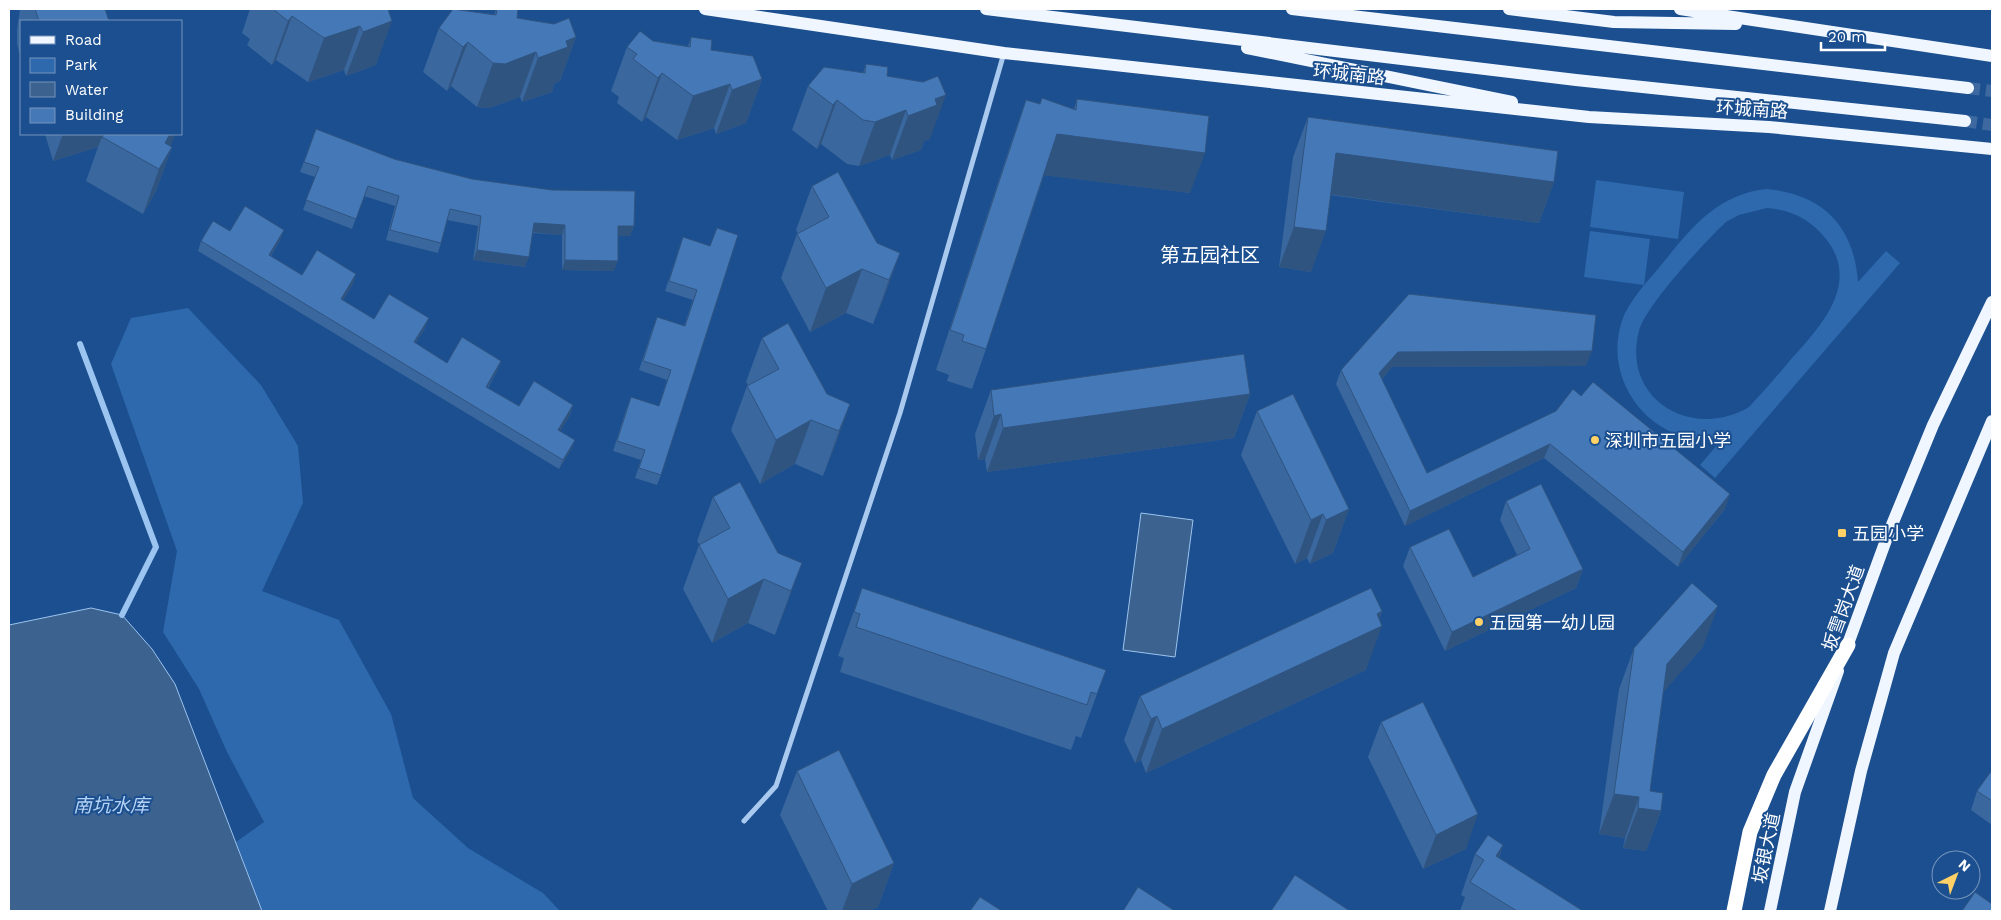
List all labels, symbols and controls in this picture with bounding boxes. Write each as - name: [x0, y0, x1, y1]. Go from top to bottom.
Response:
- legend: [20, 20, 182, 135]
- scale bar: [1821, 20, 1885, 52]
- text: 20 m: [1828, 28, 1866, 46]
- text: Road: [65, 31, 102, 49]
- text: Park: [65, 56, 98, 74]
- street label: 环城南路: [1312, 60, 1386, 88]
- text: Water: [65, 81, 108, 99]
- street label: 环城南路: [1715, 96, 1789, 122]
- text: Building: [65, 106, 123, 124]
- district label: 第五园社区: [1160, 243, 1260, 267]
- place label: 深圳市五园小学: [1605, 430, 1731, 451]
- marker: 深圳市五园小学: [1589, 434, 1601, 446]
- place label: 五园小学: [1852, 523, 1924, 544]
- marker: 五园小学: [1836, 527, 1848, 539]
- street label: 坂雪岗大道: [1818, 562, 1868, 654]
- place label: 五园第一幼儿园: [1489, 612, 1615, 633]
- marker: 五园第一幼儿园: [1473, 616, 1485, 628]
- water label: 南坑水库: [73, 794, 152, 817]
- street label: 坂银大道: [1748, 811, 1784, 885]
- north arrow: [1931, 850, 1981, 900]
- text: N: [1955, 856, 1974, 875]

